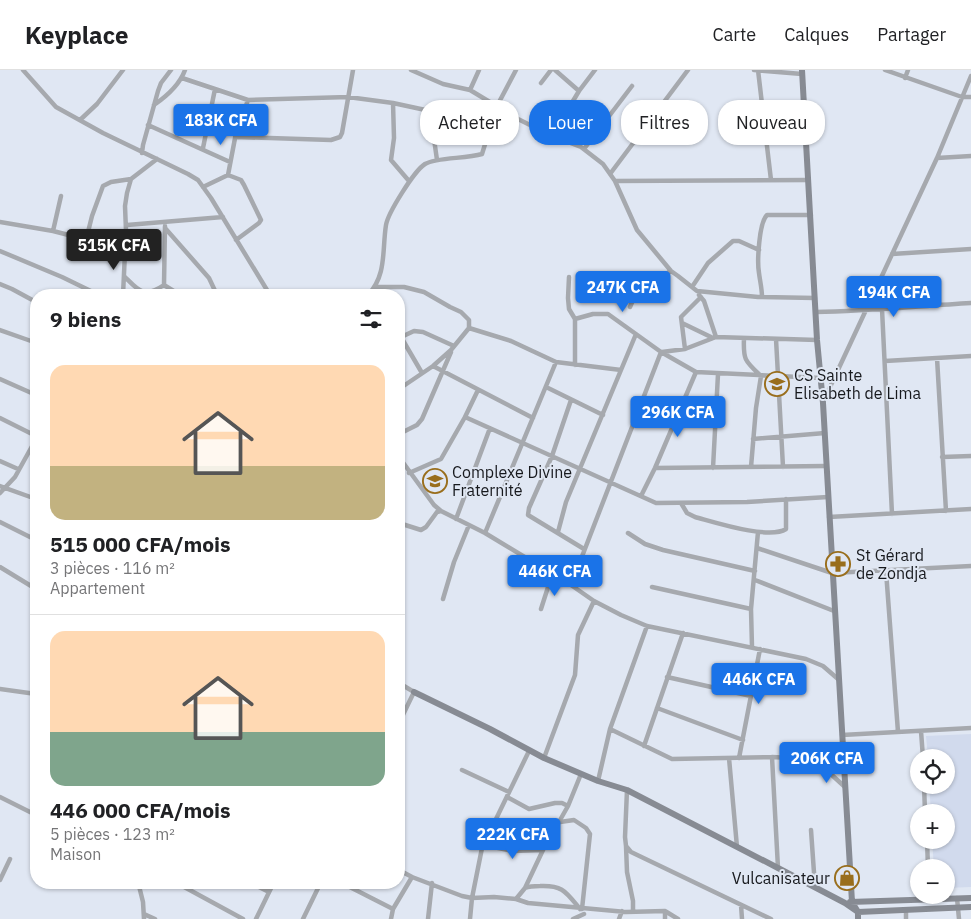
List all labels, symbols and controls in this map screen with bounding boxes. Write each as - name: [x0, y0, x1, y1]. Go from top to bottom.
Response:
- text: Keyplace: [25, 19, 129, 51]
- text: Carte: [713, 23, 756, 46]
- text: Calques: [784, 23, 849, 46]
- text: Partager: [877, 23, 946, 46]
- chip: Acheter: [420, 100, 519, 145]
- chip: Louer: [529, 100, 611, 145]
- chip: Filtres: [621, 100, 708, 145]
- chip: Nouveau: [718, 100, 825, 145]
- pin: 183K CFA: [169, 104, 273, 146]
- text: 183K CFA: [184, 110, 258, 130]
- pin: 515K CFA: [62, 228, 166, 271]
- text: 515K CFA: [77, 235, 151, 255]
- pin: 247K CFA: [571, 270, 675, 313]
- pin: 194K CFA: [842, 276, 946, 318]
- text: 247K CFA: [586, 277, 660, 297]
- text: 194K CFA: [857, 282, 931, 302]
- text: 9 biens: [50, 305, 121, 333]
- icon: filters: [357, 305, 385, 333]
- place label: CS Sainte Elisabeth de Lima: [794, 365, 921, 403]
- school or university icon: CS Sainte Elisabeth de Lima: [764, 371, 790, 397]
- pin: 296K CFA: [626, 396, 730, 438]
- icon: home: [173, 398, 263, 488]
- text: 296K CFA: [641, 402, 715, 422]
- place label: Complexe Divine Fraternité: [452, 462, 572, 500]
- school or university icon: Complexe Divine Fraternité: [422, 468, 448, 494]
- text: 515 000 CFA/mois: [50, 530, 231, 558]
- place label: St Gérard de Zondja: [856, 545, 927, 583]
- pharmacy icon: St Gérard de Zondja: [825, 551, 851, 577]
- pin: 446K CFA: [503, 554, 607, 597]
- text: 3 pièces · 116 m²: [50, 558, 175, 578]
- text: 446K CFA: [518, 561, 592, 581]
- text: Appartement: [50, 578, 145, 598]
- pin: 446K CFA: [707, 662, 811, 705]
- icon: home: [173, 663, 263, 753]
- text: 446K CFA: [722, 669, 796, 689]
- pin: 206K CFA: [775, 742, 879, 784]
- text: 206K CFA: [790, 748, 864, 768]
- map controls: [910, 749, 955, 904]
- button: locate: [910, 749, 955, 794]
- text: 446 000 CFA/mois: [50, 796, 231, 824]
- button: +: [910, 804, 955, 849]
- pin: 222K CFA: [461, 818, 565, 860]
- text: 5 pièces · 123 m²: [50, 824, 175, 844]
- text: 222K CFA: [476, 824, 550, 844]
- text: Maison: [50, 844, 101, 864]
- button: −: [910, 859, 955, 904]
- shop icon: Vulcanisateur: [834, 865, 860, 891]
- place label: Vulcanisateur: [732, 868, 830, 888]

